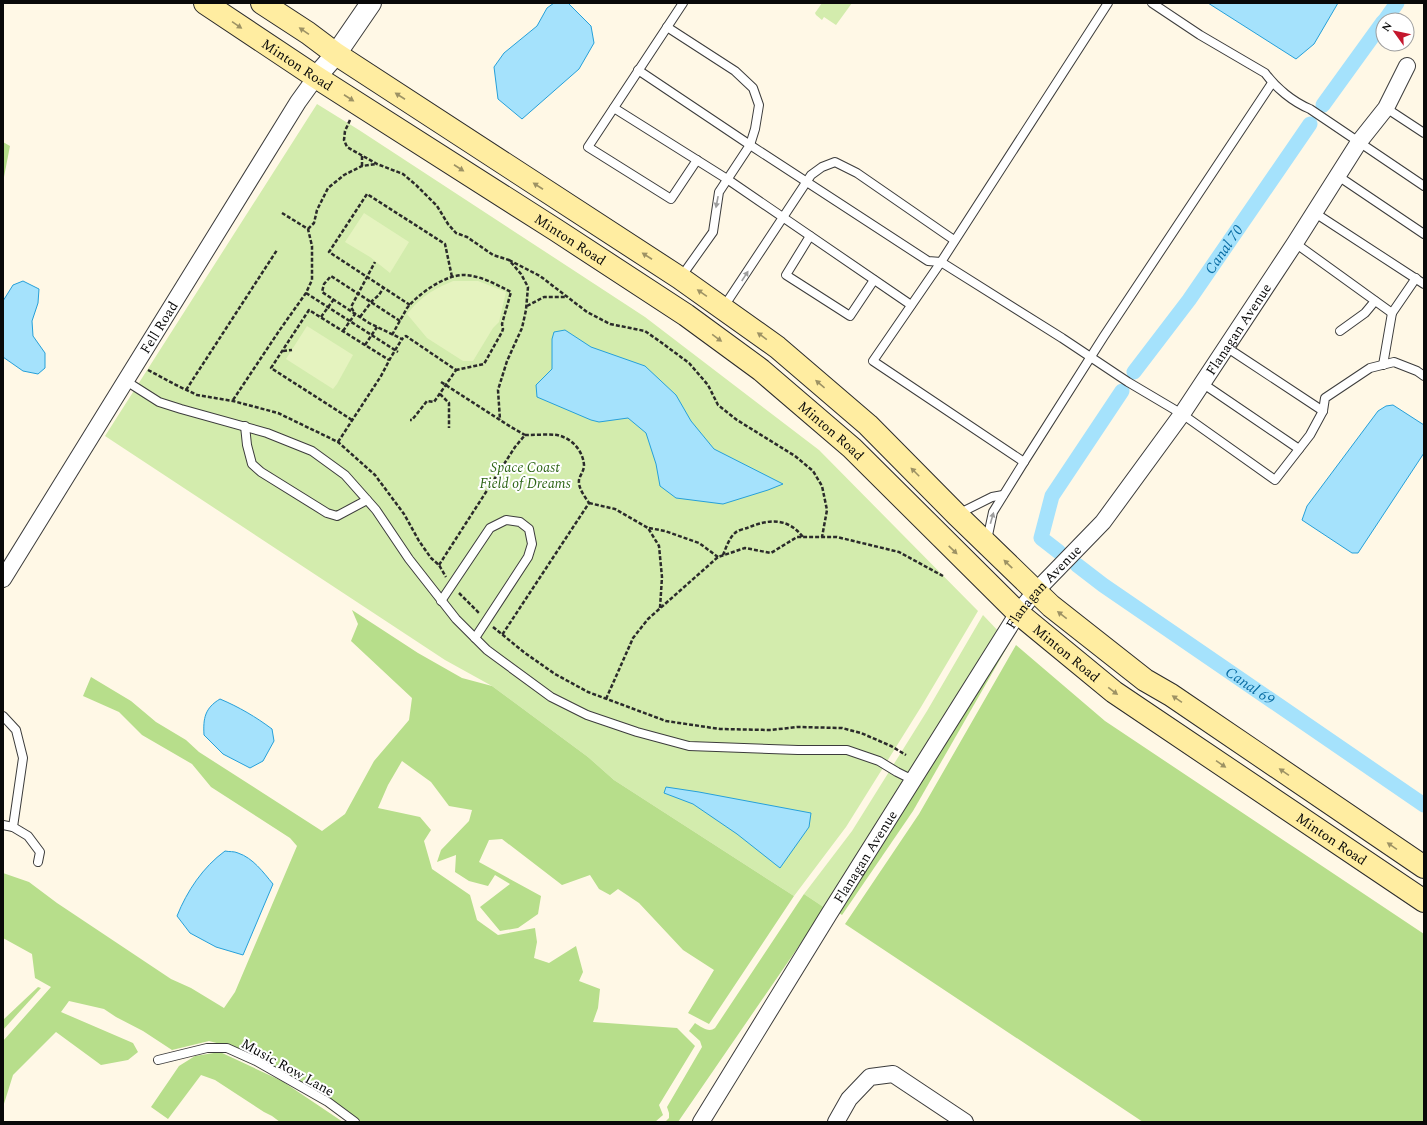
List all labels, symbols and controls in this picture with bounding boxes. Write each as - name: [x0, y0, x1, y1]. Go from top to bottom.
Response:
- north arrow: [1375, 12, 1415, 52]
- text: N: [1377, 18, 1397, 35]
- one-way arrow: [231, 21, 243, 28]
- one-way arrow: [299, 27, 310, 35]
- street label: Minton Road: [257, 34, 337, 96]
- one-way arrow: [394, 92, 406, 99]
- one-way arrow: [344, 94, 354, 102]
- one-way arrow: [454, 164, 464, 172]
- one-way arrow: [532, 182, 544, 189]
- one-way arrow: [714, 196, 720, 208]
- street label: Minton Road: [530, 209, 610, 271]
- water label: Canal 70: [1199, 220, 1249, 279]
- one-way arrow: [642, 252, 653, 260]
- one-way arrow: [741, 271, 749, 281]
- street label: Flanagan Avenue: [1201, 279, 1277, 379]
- one-way arrow: [697, 289, 707, 297]
- street label: Fell Road: [135, 297, 183, 358]
- one-way arrow: [757, 332, 767, 340]
- one-way arrow: [712, 334, 723, 342]
- one-way arrow: [815, 380, 826, 389]
- street label: Minton Road: [793, 396, 869, 466]
- park label: Space Coast Field of Dreams: [479, 457, 571, 494]
- one-way arrow: [911, 468, 920, 477]
- one-way arrow: [989, 511, 995, 523]
- street label: Flanagan Avenue: [1001, 540, 1087, 633]
- one-way arrow: [948, 545, 958, 554]
- one-way arrow: [1003, 559, 1013, 569]
- one-way arrow: [1057, 610, 1068, 619]
- street label: Minton Road: [1028, 619, 1104, 687]
- water label: Canal 69: [1220, 661, 1280, 712]
- one-way arrow: [1108, 687, 1118, 695]
- one-way arrow: [1171, 696, 1182, 703]
- one-way arrow: [1215, 760, 1226, 768]
- one-way arrow: [1278, 769, 1290, 776]
- street label: Flanagan Avenue: [828, 806, 903, 908]
- street label: Minton Road: [1292, 808, 1371, 871]
- one-way arrow: [1386, 842, 1398, 849]
- street label: Music Row Lane: [237, 1033, 338, 1102]

